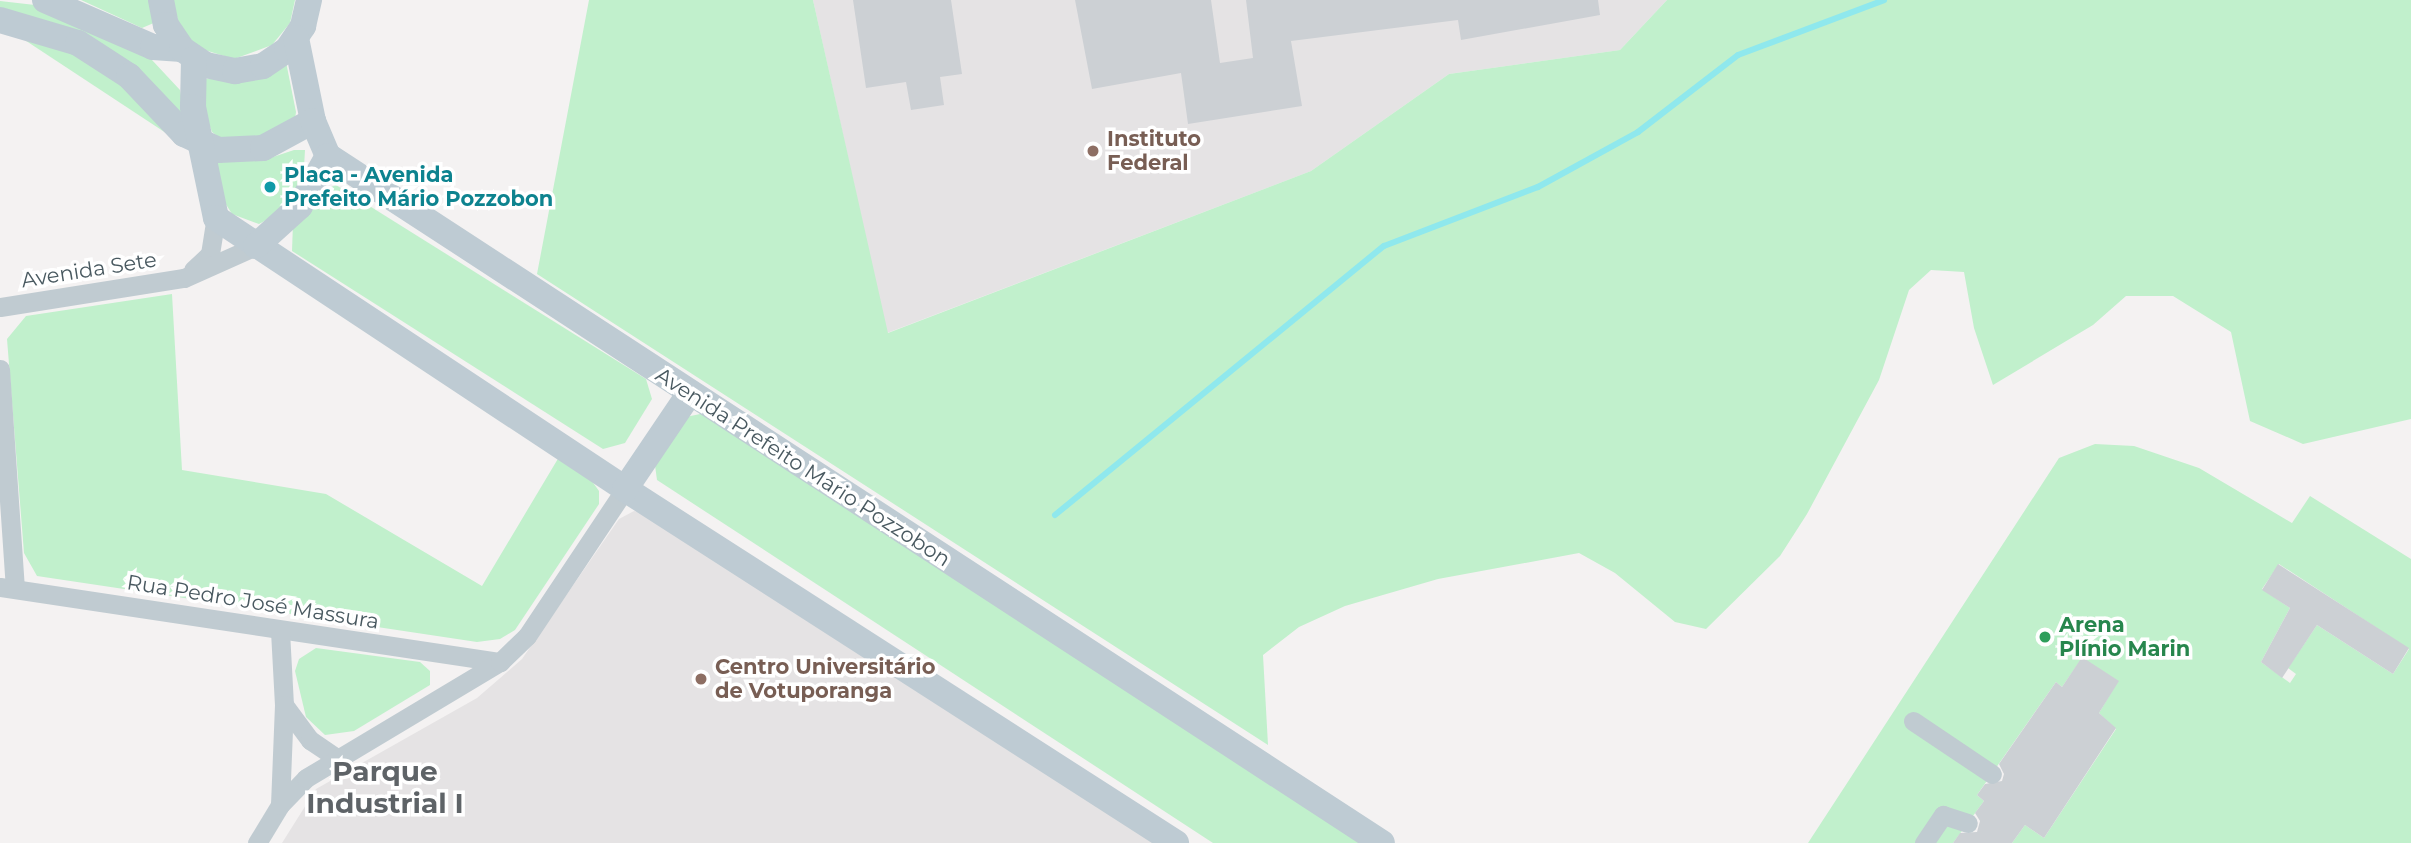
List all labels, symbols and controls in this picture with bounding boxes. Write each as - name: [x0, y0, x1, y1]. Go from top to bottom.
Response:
- place label: Instituto Federal: [1107, 126, 1201, 176]
- marker: Instituto Federal: [1085, 143, 1101, 159]
- place label: Placa - Avenida Prefeito Mário Pozzobon: [284, 162, 553, 212]
- marker: Placa - Avenida Prefeito Mário Pozzobon: [262, 179, 278, 195]
- street label: Avenida Sete: [20, 247, 158, 293]
- street label: Avenida Prefeito Mário Pozzobon: [651, 362, 955, 572]
- street label: Rua Pedro José Massura: [125, 570, 381, 634]
- place label: Arena Plínio Marin: [2059, 612, 2190, 662]
- marker: Arena Plínio Marin: [2037, 629, 2053, 645]
- place label: Centro Universitário de Votuporanga: [715, 654, 935, 704]
- marker: Centro Universitário de Votuporanga: [693, 671, 709, 687]
- district label: Parque Industrial I: [306, 754, 464, 820]

